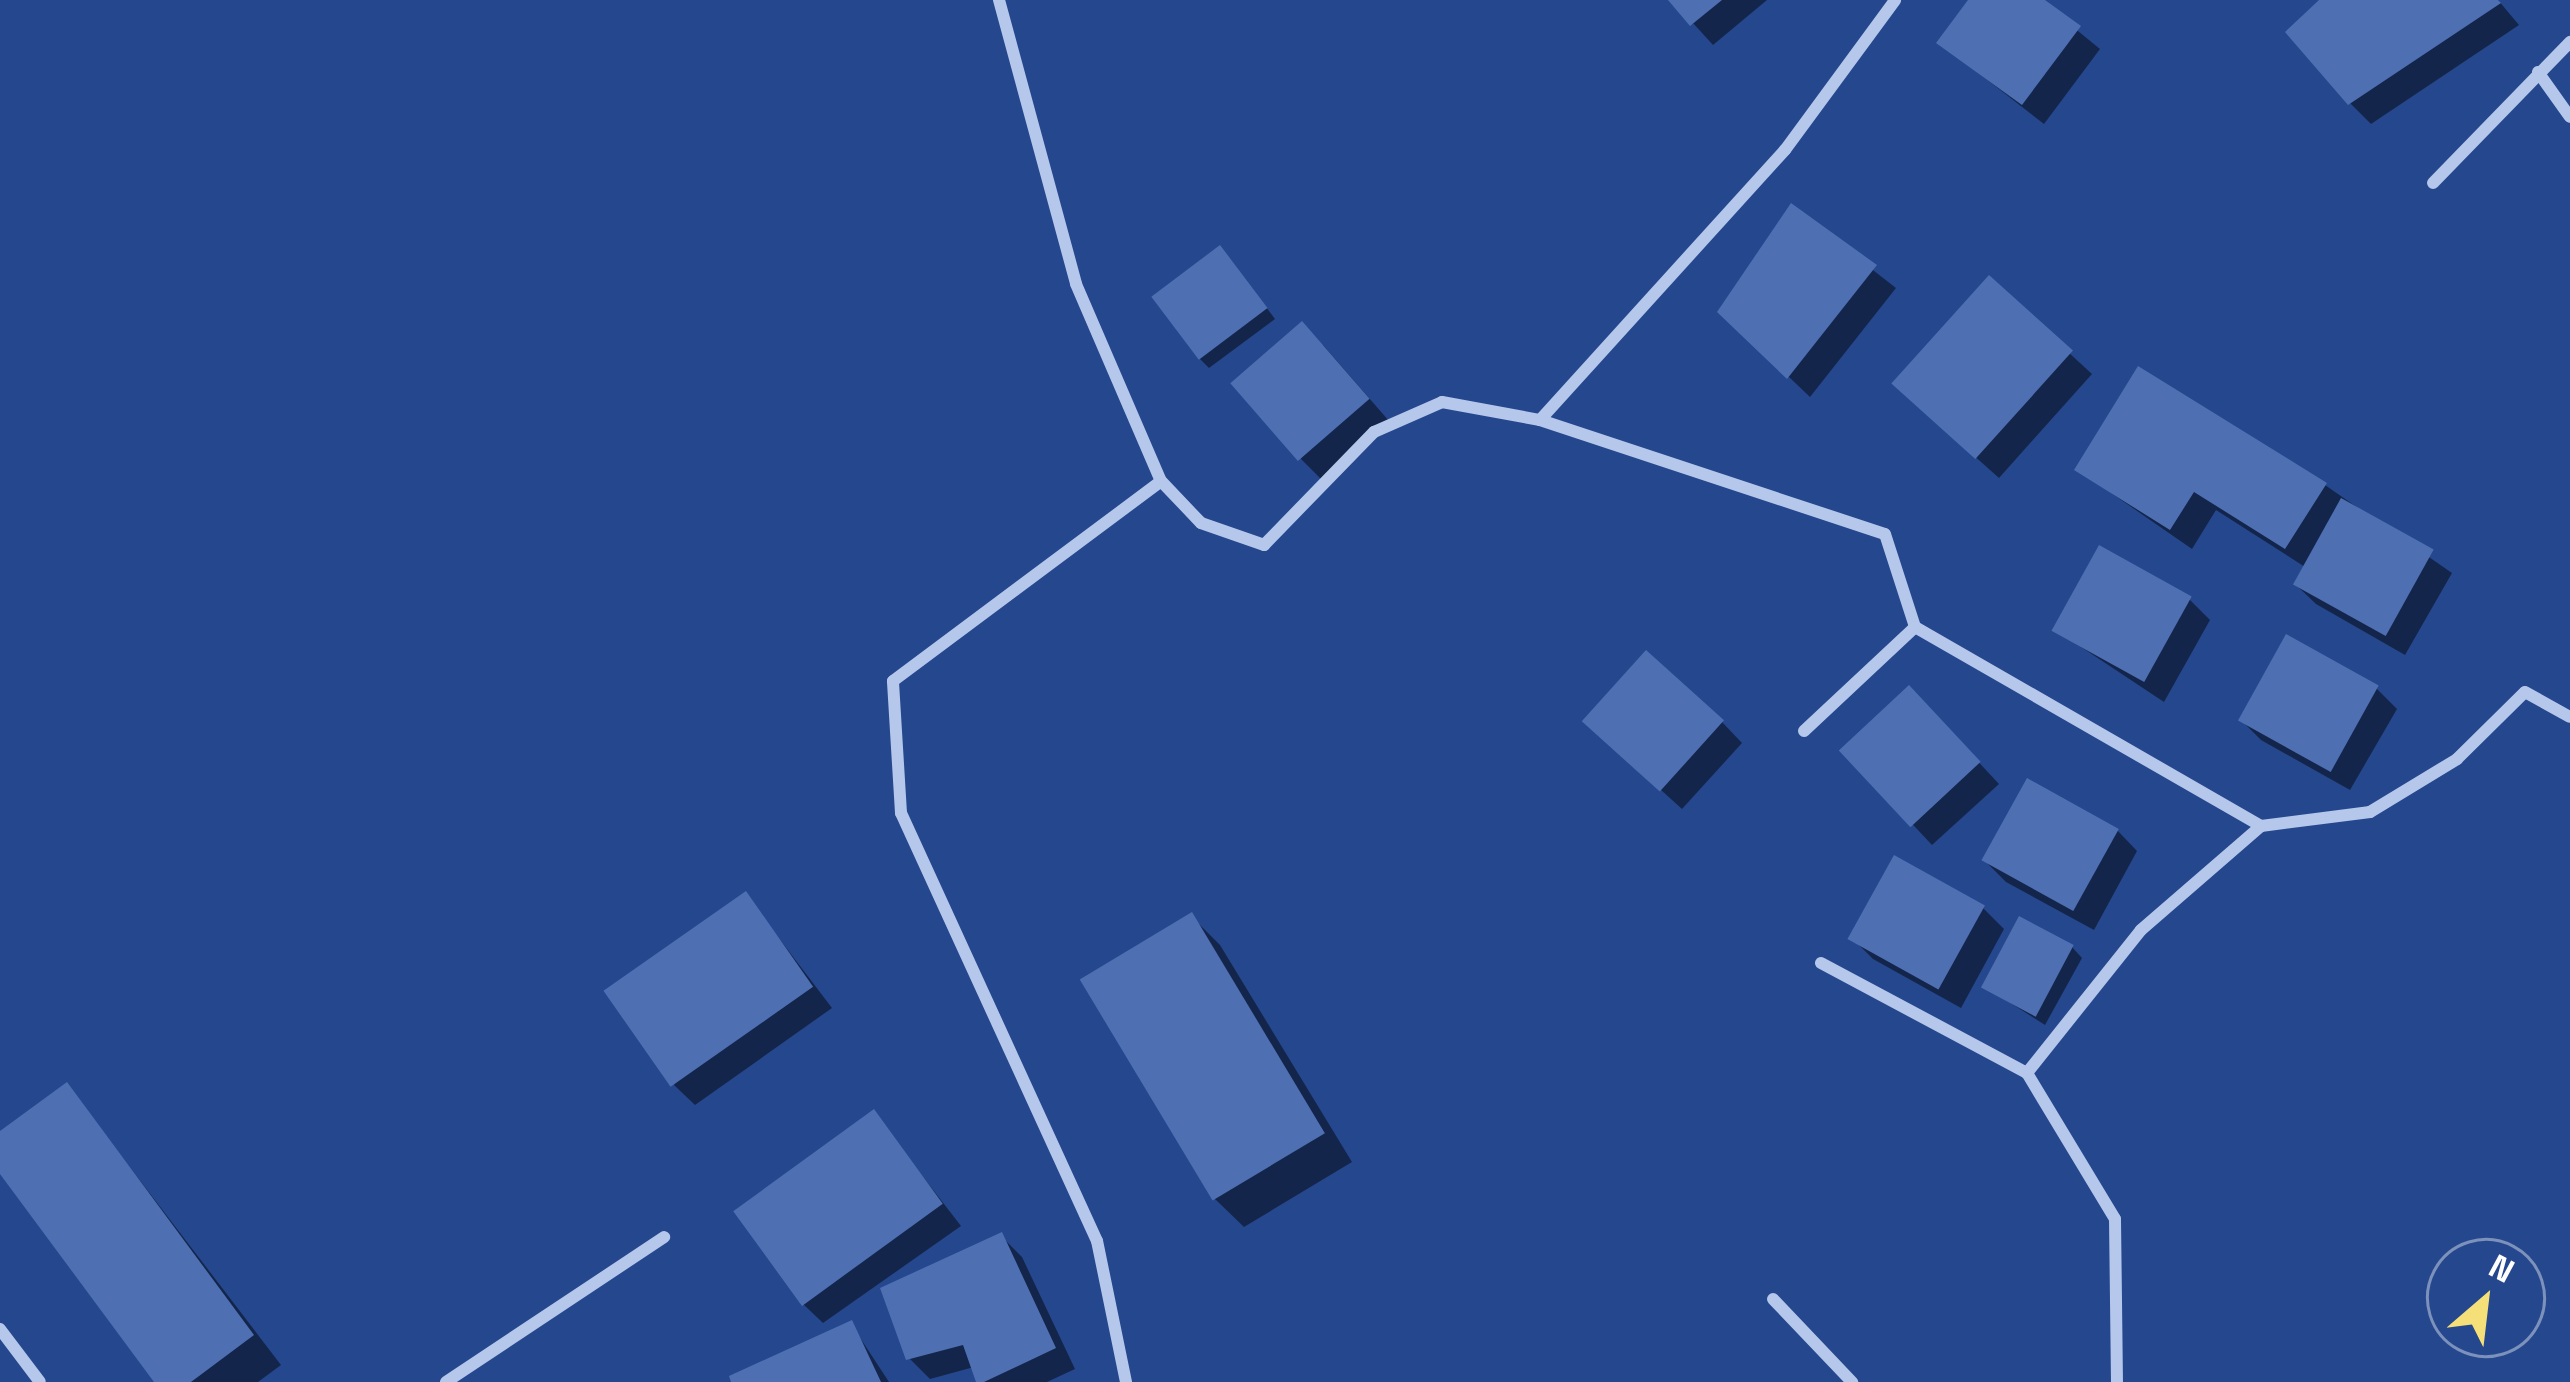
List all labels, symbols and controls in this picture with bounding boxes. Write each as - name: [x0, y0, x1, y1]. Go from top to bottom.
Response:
- north arrow: [2426, 1238, 2546, 1358]
- text: N: [2482, 1245, 2521, 1293]

